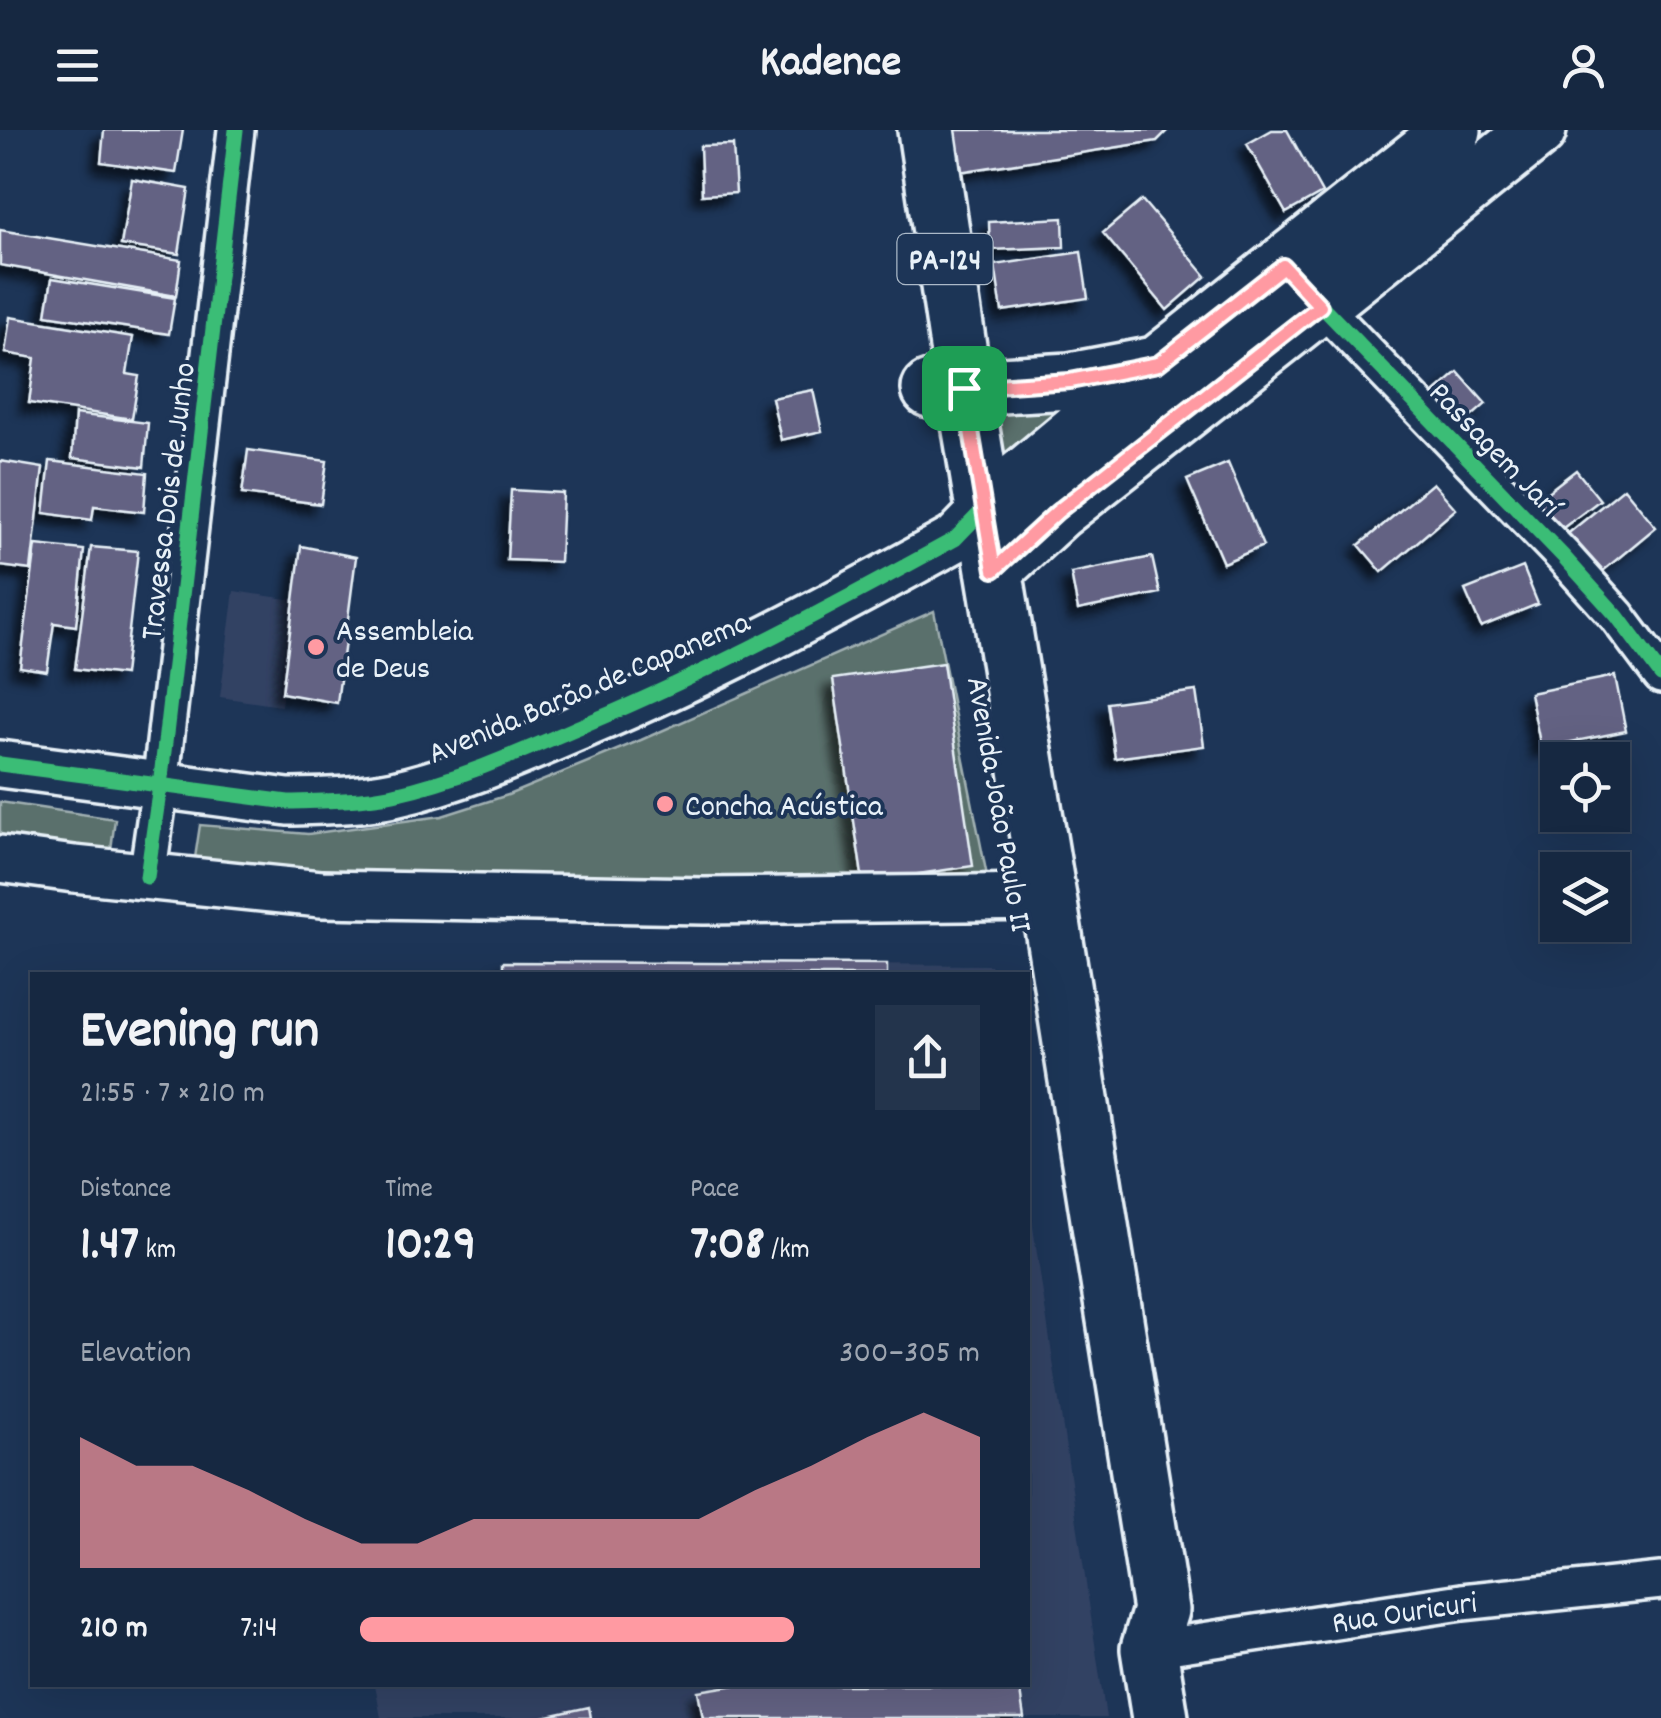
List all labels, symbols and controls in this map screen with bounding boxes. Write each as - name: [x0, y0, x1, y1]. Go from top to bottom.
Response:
- text: Kadence: [760, 33, 901, 97]
- icon: menu: [50, 38, 105, 93]
- icon: person: [1556, 38, 1611, 93]
- road number: PA-124: [898, 234, 992, 284]
- pin: [922, 346, 1007, 431]
- street label: Travessa Dois de Junho: [131, 360, 211, 643]
- icon: arrive: [937, 361, 992, 416]
- street label: Passagem Jarí: [1416, 373, 1571, 531]
- street label: Avenida Barão de Capanema: [422, 602, 759, 779]
- place label: Assembleia de Deus: [336, 611, 474, 694]
- marker: Assembleia de Deus: [305, 636, 327, 658]
- street label: Avenida João Paulo II: [951, 674, 1041, 936]
- map controls: [1540, 742, 1630, 942]
- button: locate: [1540, 742, 1630, 832]
- place label: Concha Acústica: [685, 786, 884, 832]
- marker: Concha Acústica: [654, 793, 676, 815]
- button: layers: [1540, 852, 1630, 942]
- text: Evening run: [80, 995, 319, 1074]
- button: share: [875, 1005, 980, 1110]
- text: 21:55 · 7 × 210 m: [80, 1072, 265, 1118]
- text: Distance: [80, 1171, 171, 1211]
- text: Time: [385, 1171, 433, 1211]
- text: Pace: [690, 1171, 739, 1211]
- text: 1.47: [80, 1211, 139, 1283]
- text: 10:29: [385, 1211, 476, 1283]
- text: 7:08: [690, 1211, 765, 1283]
- text: km: [139, 1232, 176, 1272]
- text: /km: [765, 1232, 810, 1272]
- text: Elevation: [80, 1332, 191, 1378]
- text: 300–305 m: [839, 1332, 980, 1378]
- street label: Rua Ouricuri: [1329, 1583, 1480, 1649]
- text: 210 m: [80, 1607, 148, 1653]
- text: 7:14: [240, 1607, 278, 1653]

